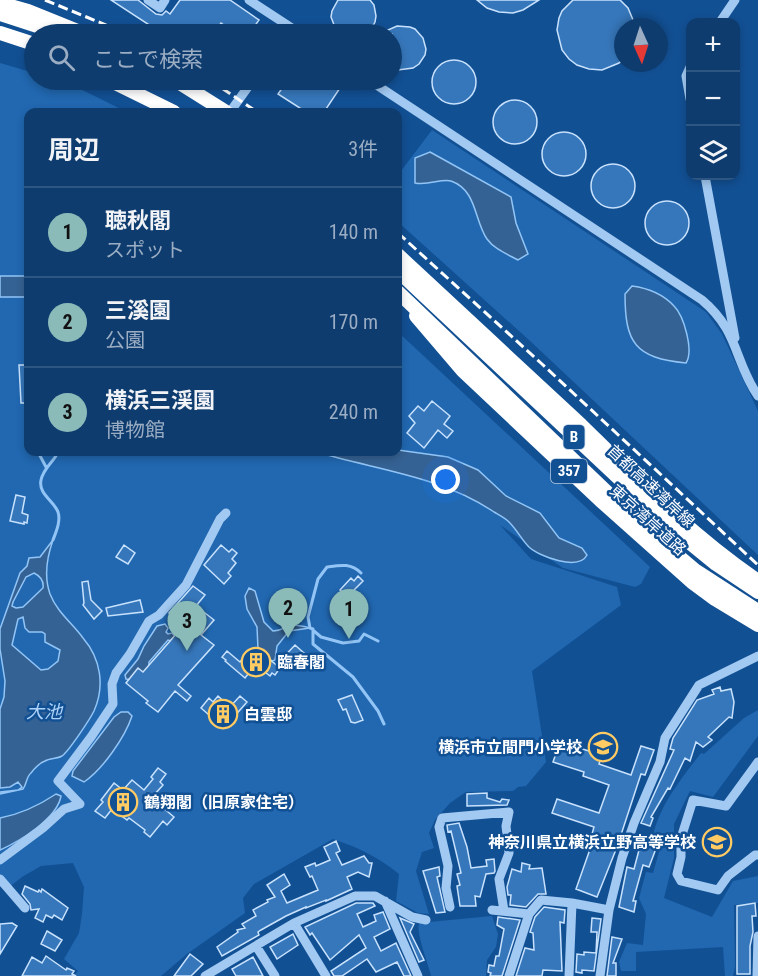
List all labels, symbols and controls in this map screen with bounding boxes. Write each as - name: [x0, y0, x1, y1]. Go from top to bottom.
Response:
- north arrow: [614, 18, 668, 72]
- map controls: [686, 18, 740, 180]
- button: +: [686, 18, 740, 72]
- search box: [24, 24, 402, 90]
- icon: search: [45, 41, 78, 74]
- text: ここで検索: [93, 47, 203, 72]
- button: −: [686, 72, 740, 126]
- button: layers: [686, 126, 740, 180]
- text: 周辺: [48, 135, 100, 165]
- text: 3件: [348, 137, 378, 161]
- text: 聴秋閣: [105, 208, 171, 233]
- text: 1: [62, 220, 73, 244]
- text: 140 m: [329, 220, 378, 244]
- text: スポット: [105, 238, 185, 262]
- text: 三溪園: [105, 298, 171, 323]
- text: 2: [62, 310, 73, 334]
- text: 170 m: [329, 310, 378, 334]
- text: 公園: [105, 328, 145, 352]
- text: 横浜三渓園: [105, 388, 215, 413]
- text: 3: [62, 400, 73, 424]
- text: 240 m: [329, 400, 378, 424]
- text: 博物館: [105, 418, 165, 442]
- road number: B: [564, 425, 584, 449]
- street label: 首都高速湾岸線: [604, 441, 698, 531]
- road number: 357: [551, 459, 587, 483]
- your location: [431, 465, 460, 494]
- street label: 東京湾岸道路: [606, 481, 690, 559]
- pin: 2: [268, 588, 308, 638]
- pin: 1: [330, 590, 368, 639]
- pin: 3: [168, 602, 207, 651]
- building icon: 臨春閣: [240, 646, 272, 678]
- place label: 臨春閣: [277, 653, 325, 672]
- building icon: 白雲邸: [207, 698, 239, 730]
- water label: 大池: [26, 701, 64, 722]
- place label: 白雲邸: [244, 705, 292, 724]
- school or university icon: 横浜市立間門小学校: [587, 731, 619, 763]
- place label: 横浜市立間門小学校: [438, 738, 582, 757]
- building icon: 鶴翔閣（旧原家住宅）: [107, 786, 139, 818]
- place label: 鶴翔閣（旧原家住宅）: [144, 793, 304, 812]
- school or university icon: 神奈川県立横浜立野高等学校: [701, 826, 733, 858]
- place label: 神奈川県立横浜立野高等学校: [488, 833, 696, 852]

